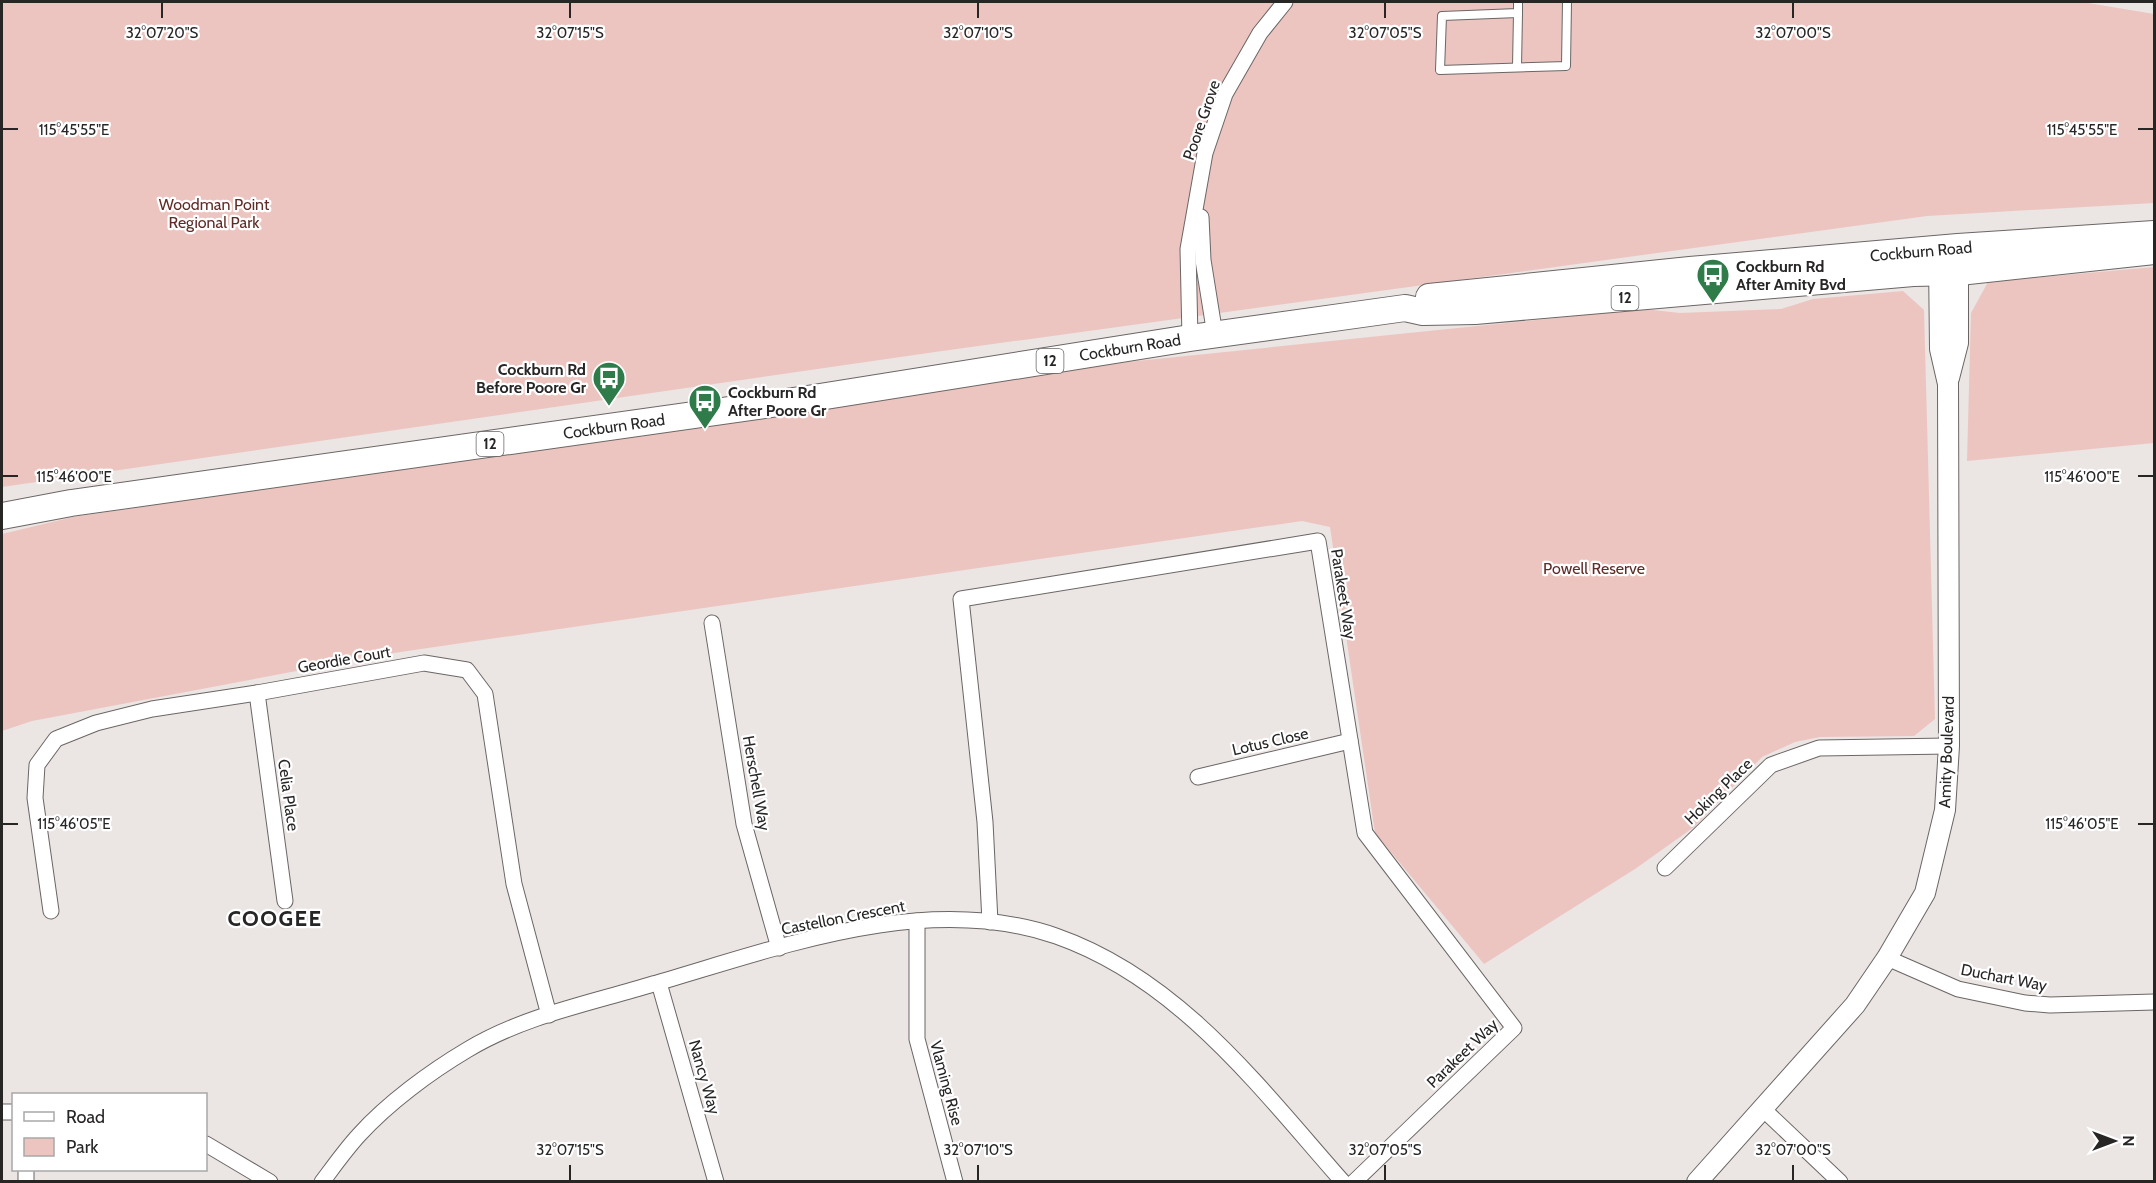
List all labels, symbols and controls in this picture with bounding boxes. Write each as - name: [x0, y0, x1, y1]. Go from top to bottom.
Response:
- text: 32°07'20"S: [126, 24, 199, 42]
- text: 32°07'15"S: [536, 24, 604, 42]
- text: 32°07'10"S: [943, 24, 1013, 42]
- text: 32°07'05"S: [1349, 24, 1422, 42]
- text: 32°07'00"S: [1755, 24, 1831, 42]
- street label: Poore Grove: [1179, 78, 1224, 163]
- text: 115°45'55"E: [39, 121, 109, 139]
- text: 115°45'55"E: [2047, 121, 2117, 139]
- park label: Woodman Point Regional Park: [159, 195, 270, 232]
- street label: Cockburn Road: [1869, 238, 1973, 265]
- bus stop icon: Cockburn Rd After Amity Bvd: [1695, 257, 1731, 304]
- place label: Cockburn Rd After Amity Bvd: [1736, 257, 1846, 294]
- road number: 12: [1612, 286, 1638, 310]
- street label: Cockburn Road: [1078, 330, 1182, 365]
- road number: 12: [1036, 349, 1064, 373]
- place label: Cockburn Rd Before Poore Gr: [476, 360, 587, 397]
- bus stop icon: Cockburn Rd Before Poore Gr: [591, 360, 627, 407]
- bus stop icon: Cockburn Rd After Poore Gr: [687, 383, 723, 430]
- place label: Cockburn Rd After Poore Gr: [728, 383, 827, 420]
- street label: Cockburn Road: [562, 410, 666, 443]
- road number: 12: [476, 432, 504, 456]
- text: 115°46'00"E: [36, 468, 112, 486]
- text: 115°46'00"E: [2044, 468, 2120, 486]
- street label: Parakeet Way: [1327, 547, 1360, 641]
- park label: Powell Reserve: [1543, 559, 1645, 578]
- street label: Geordie Court: [296, 642, 393, 677]
- street label: Amity Boulevard: [1935, 696, 1958, 808]
- street label: Lotus Close: [1230, 723, 1310, 759]
- street label: Herschell Way: [739, 734, 774, 832]
- street label: Hoking Place: [1681, 754, 1756, 828]
- street label: Celia Place: [274, 758, 303, 832]
- text: 115°46'05"E: [37, 815, 111, 833]
- text: 115°46'05"E: [2045, 815, 2119, 833]
- street label: Castellon Crescent: [780, 896, 907, 939]
- district label: COOGEE: [227, 905, 323, 932]
- street label: Duchart Way: [1959, 960, 2049, 995]
- street label: Parakeet Way: [1423, 1015, 1502, 1092]
- street label: Nancy Way: [685, 1038, 724, 1117]
- street label: Vlaming Rise: [926, 1039, 967, 1128]
- legend: [12, 1093, 207, 1171]
- text: Road: [66, 1106, 105, 1128]
- north arrow: [2084, 1111, 2144, 1171]
- text: N: [2119, 1135, 2138, 1147]
- text: Park: [66, 1136, 99, 1158]
- text: 32°07'15"S: [536, 1141, 604, 1159]
- text: 32°07'10"S: [943, 1141, 1013, 1159]
- text: 32°07'05"S: [1349, 1141, 1422, 1159]
- text: 32°07'00"S: [1755, 1141, 1831, 1159]

